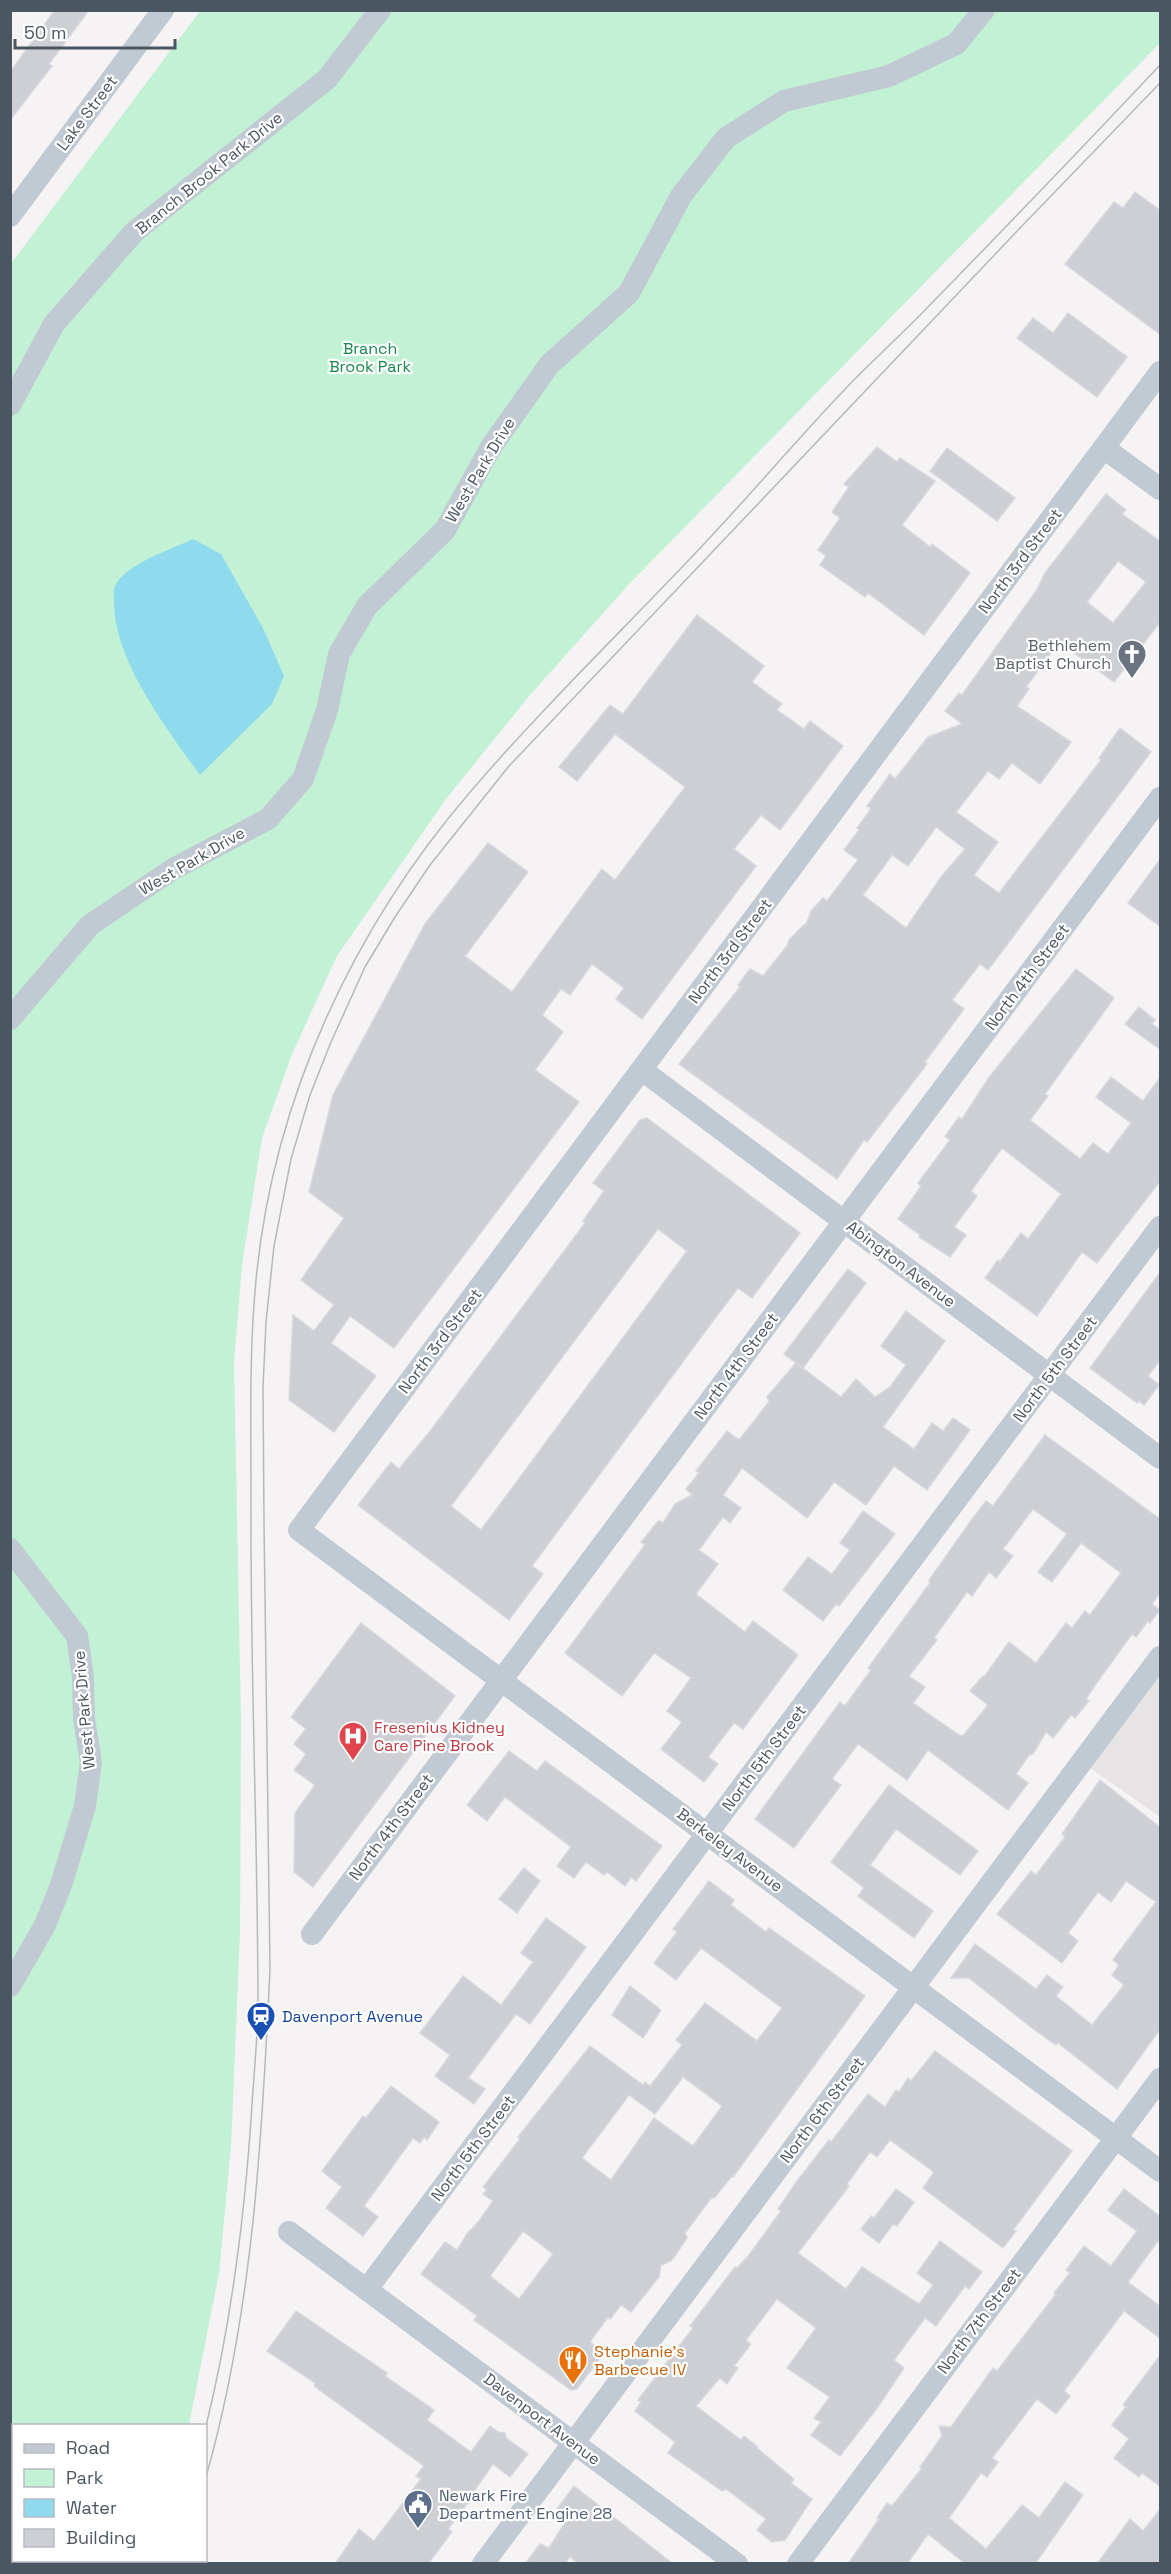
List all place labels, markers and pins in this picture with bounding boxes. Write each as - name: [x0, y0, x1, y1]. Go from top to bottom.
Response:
- place label: Bethlehem Baptist Church: [995, 635, 1111, 674]
- church icon: Bethlehem Baptist Church: [1116, 638, 1148, 680]
- place label: Fresenius Kidney Care Pine Brook: [374, 1717, 505, 1756]
- hospital icon: Fresenius Kidney Care Pine Brook: [337, 1720, 369, 1762]
- station icon: Davenport Avenue: [245, 2000, 277, 2042]
- place label: Davenport Avenue: [282, 2006, 423, 2027]
- place label: Stephanie's Barbecue IV: [594, 2341, 686, 2380]
- restaurant icon: Stephanie's Barbecue IV: [557, 2344, 589, 2386]
- place label: Newark Fire Department Engine 28: [439, 2485, 612, 2524]
- public building icon: Newark Fire Department Engine 28: [402, 2488, 434, 2530]

